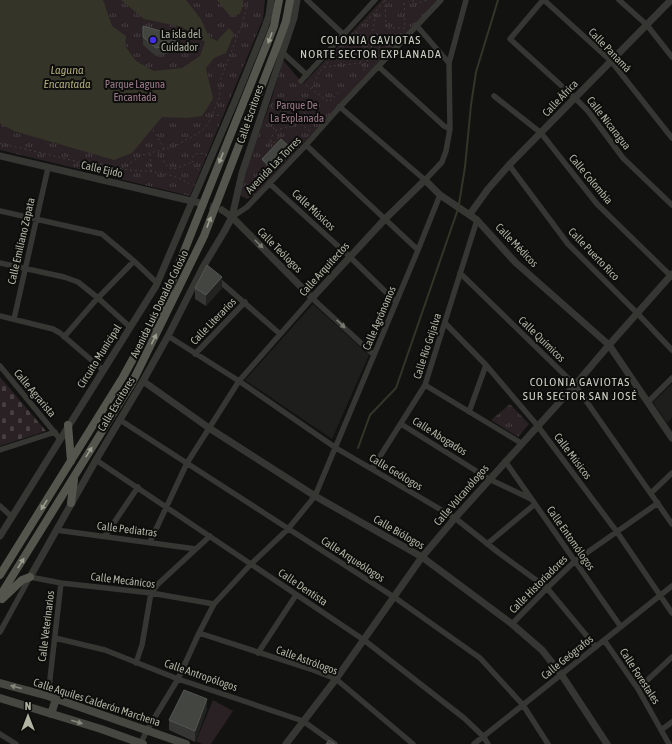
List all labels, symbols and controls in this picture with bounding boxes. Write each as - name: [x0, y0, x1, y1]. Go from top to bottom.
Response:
- street label: Calle Panamá: [586, 26, 634, 74]
- place label: La isla del Cuidador: [161, 28, 201, 53]
- one-way arrow: [266, 32, 272, 44]
- district label: COLONIA GAVIOTAS NORTE SECTOR EXPLANADA: [300, 33, 442, 61]
- marker: La isla del Cuidador: [148, 35, 158, 45]
- water label: Laguna Encantada: [44, 63, 91, 91]
- street label: Calle África: [540, 77, 580, 119]
- park label: Parque Laguna Encantada: [105, 78, 165, 103]
- street label: Calle Escritores: [234, 83, 266, 145]
- street label: Calle Nicaragua: [585, 94, 633, 152]
- park label: Parque De La Explanada: [270, 99, 324, 124]
- street label: Avenida Las Torres: [243, 134, 303, 196]
- street label: Calle Colombia: [567, 152, 615, 206]
- one-way arrow: [218, 153, 224, 165]
- street label: Calle Ejido: [80, 158, 124, 180]
- street label: Calle Músicos: [290, 187, 338, 233]
- street label: Calle Emiliano Zapata: [5, 196, 37, 286]
- one-way arrow: [207, 216, 213, 228]
- street label: Calle Médicos: [493, 221, 541, 269]
- street label: Calle Teólogos: [255, 225, 305, 275]
- street label: Calle Puerto Rico: [566, 225, 622, 283]
- one-way arrow: [254, 239, 264, 249]
- street label: Calle Arquitectos: [297, 240, 351, 298]
- street label: Avenida Luis Donaldo Colosio: [128, 248, 190, 360]
- street label: Calle Agrónomos: [360, 284, 398, 352]
- street label: Calle Literarios: [188, 295, 238, 347]
- street label: Calle Río Grijalva: [411, 312, 443, 380]
- street label: Calle Químicos: [516, 314, 568, 364]
- one-way arrow: [336, 320, 346, 329]
- street label: Circuito Municipal: [75, 322, 123, 390]
- one-way arrow: [150, 334, 157, 345]
- street label: Calle Agrarista: [12, 367, 58, 419]
- street label: Calle Escritores: [95, 375, 137, 433]
- district label: COLONIA GAVIOTAS SUR SECTOR SAN JOSÉ: [523, 375, 637, 403]
- street label: Calle Abogados: [411, 414, 470, 458]
- street label: Calle Músicos: [552, 431, 594, 481]
- one-way arrow: [86, 446, 93, 458]
- street label: Calle Geólogos: [367, 451, 425, 493]
- street label: Calle Vulcanólogos: [431, 462, 491, 528]
- one-way arrow: [40, 499, 47, 511]
- street label: Calle Entomólogos: [545, 504, 598, 572]
- street label: Calle Biólogos: [371, 513, 427, 551]
- street label: Calle Pediatras: [96, 519, 158, 539]
- street label: Calle Arqueólogos: [319, 534, 387, 584]
- street label: Calle Historiadores: [507, 553, 569, 615]
- one-way arrow: [17, 557, 24, 569]
- street label: Calle Dentista: [276, 566, 330, 608]
- street label: Calle Mecánicos: [90, 570, 156, 590]
- street label: Calle Veterinarios: [36, 590, 56, 662]
- street label: Calle Geógrafos: [539, 632, 595, 682]
- street label: Calle Astrólogos: [275, 643, 340, 677]
- street label: Calle Forestales: [618, 646, 662, 706]
- street label: Calle Antropólogos: [163, 657, 239, 693]
- street label: Calle Aquiles Calderón Marchena: [32, 676, 162, 728]
- one-way arrow: [10, 684, 22, 690]
- north arrow: [8, 696, 48, 736]
- text: N: [25, 700, 31, 712]
- one-way arrow: [72, 719, 84, 725]

